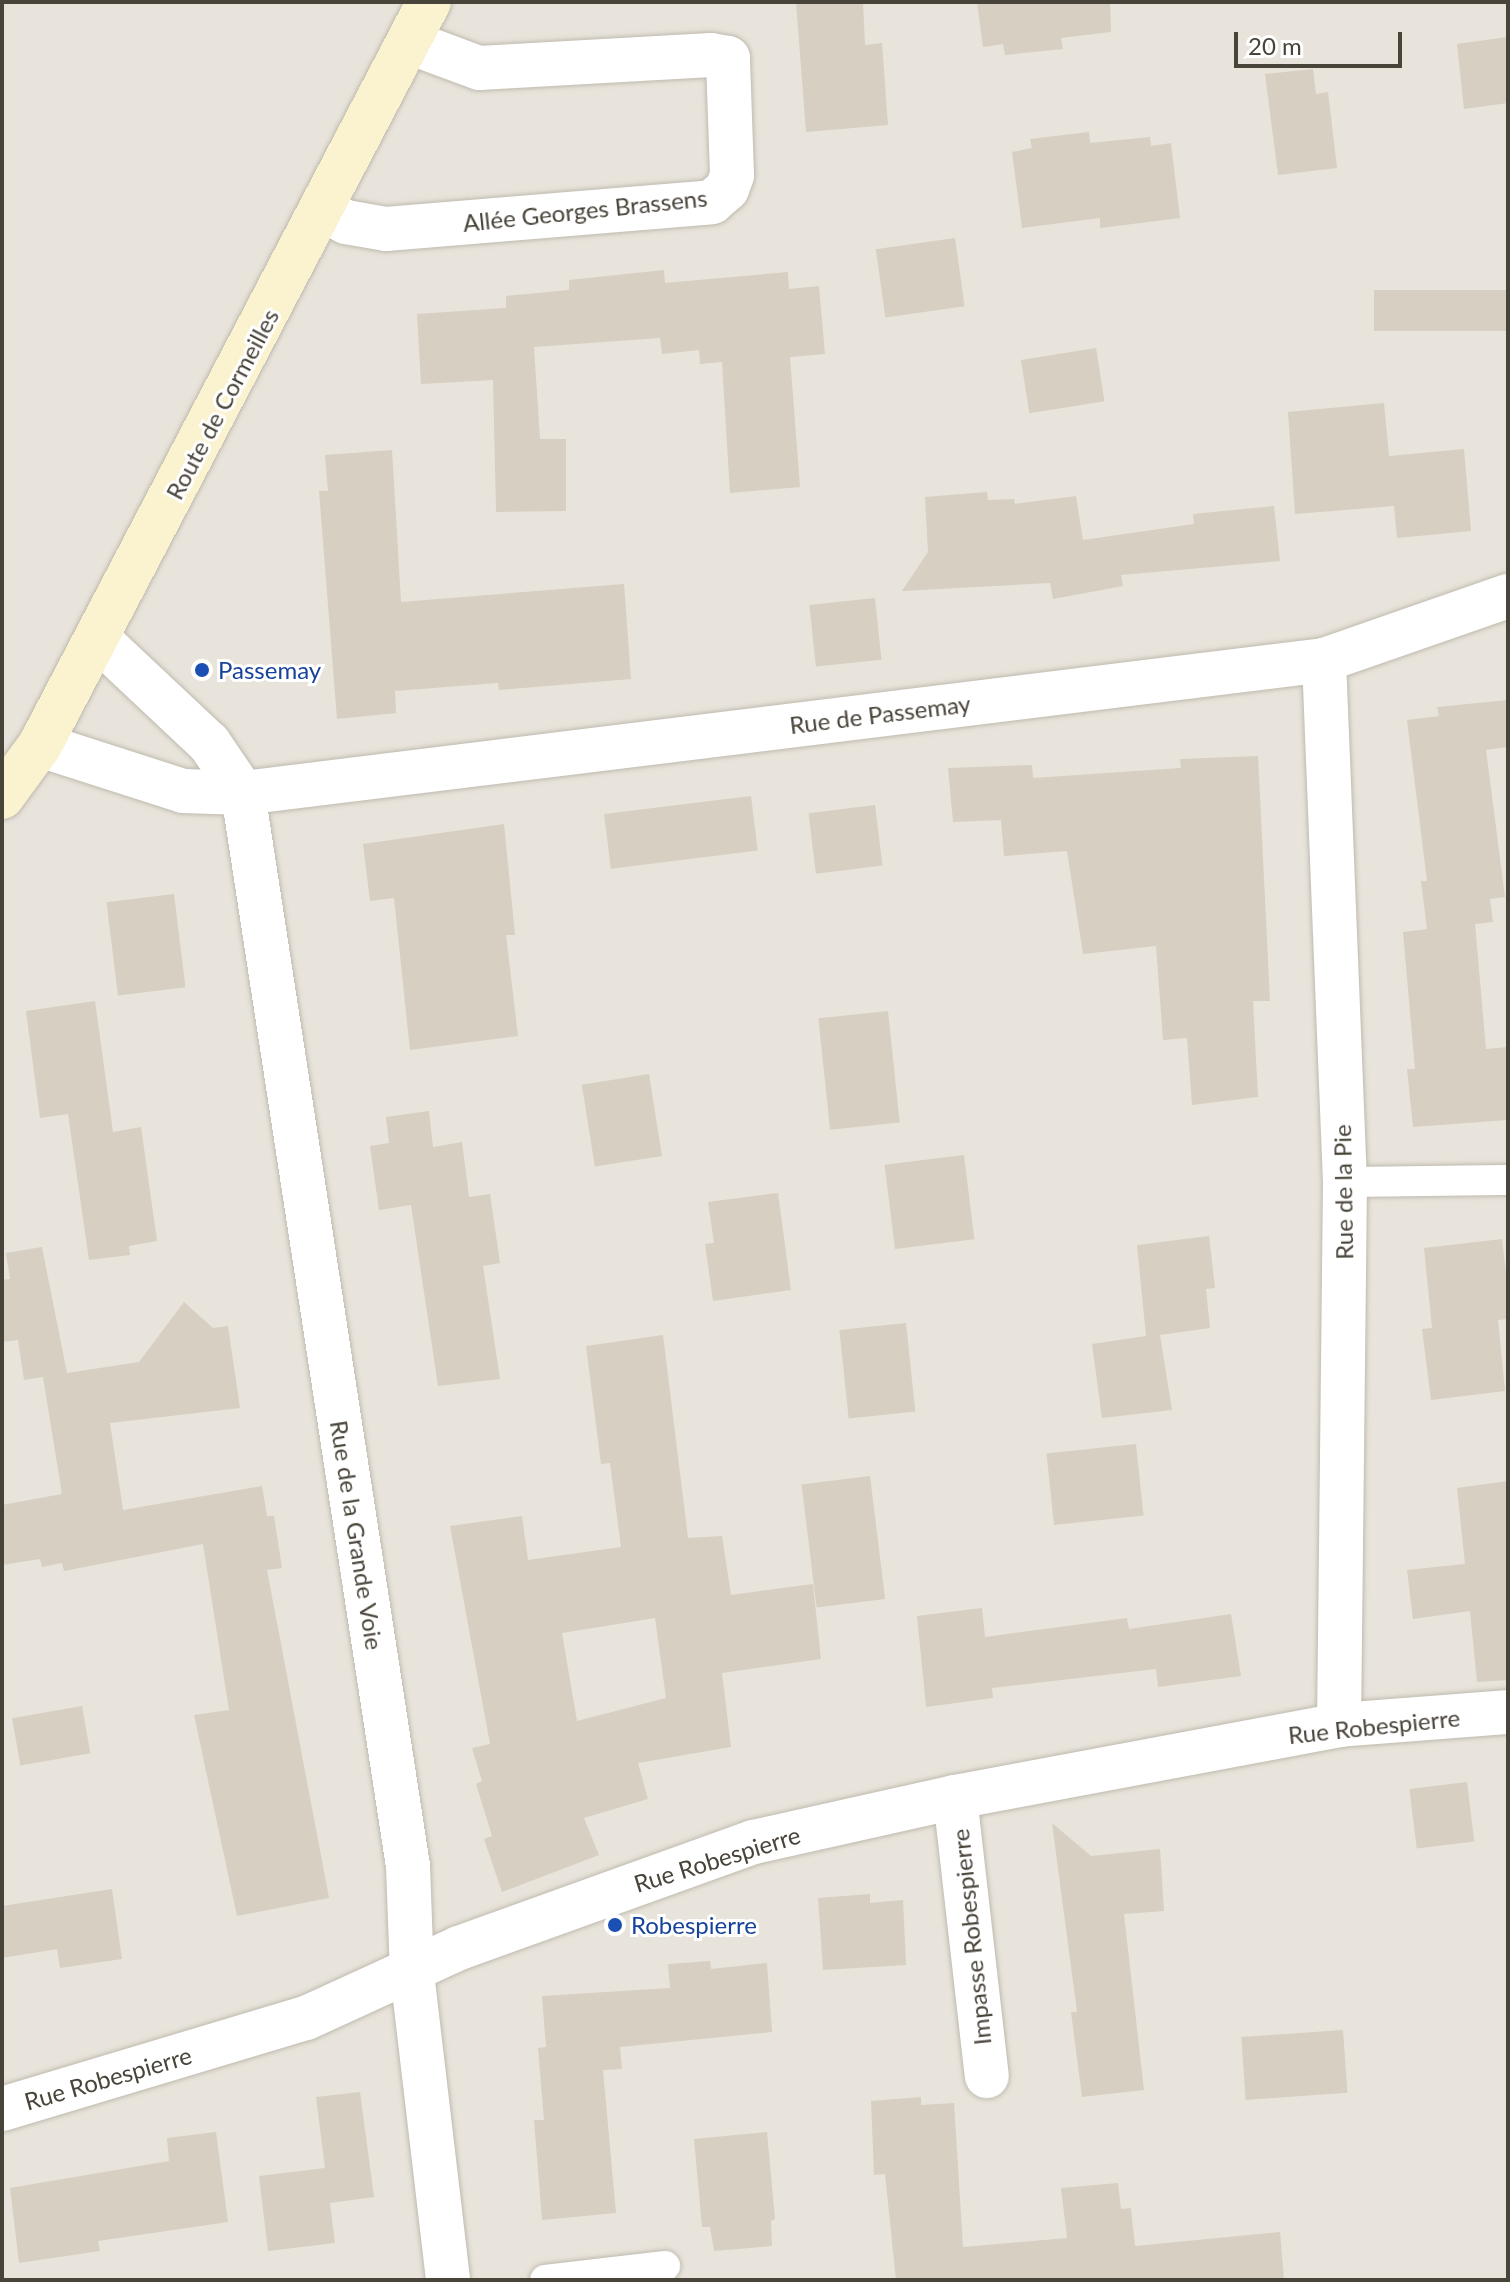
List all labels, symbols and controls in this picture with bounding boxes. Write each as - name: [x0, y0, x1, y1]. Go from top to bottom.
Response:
- scale bar: [1238, 16, 1406, 66]
- text: 20 m: [1248, 31, 1302, 60]
- street label: Allée Georges Brassens: [461, 183, 709, 237]
- street label: Route de Cormeilles: [160, 304, 284, 504]
- place label: Passemay: [218, 656, 321, 684]
- marker: Passemay: [193, 661, 211, 679]
- street label: Rue de Passemay: [788, 689, 972, 739]
- street label: Rue de la Pie: [1327, 1124, 1359, 1260]
- street label: Rue de la Grande Voie: [325, 1418, 389, 1652]
- street label: Rue Robespierre: [1287, 1703, 1461, 1749]
- street label: Rue Robespierre: [630, 1820, 804, 1898]
- street label: Impasse Robespierre: [945, 1828, 997, 2046]
- place label: Robespierre: [631, 1911, 757, 1939]
- marker: Robespierre: [606, 1916, 624, 1934]
- street label: Rue Robespierre: [21, 2040, 195, 2116]

